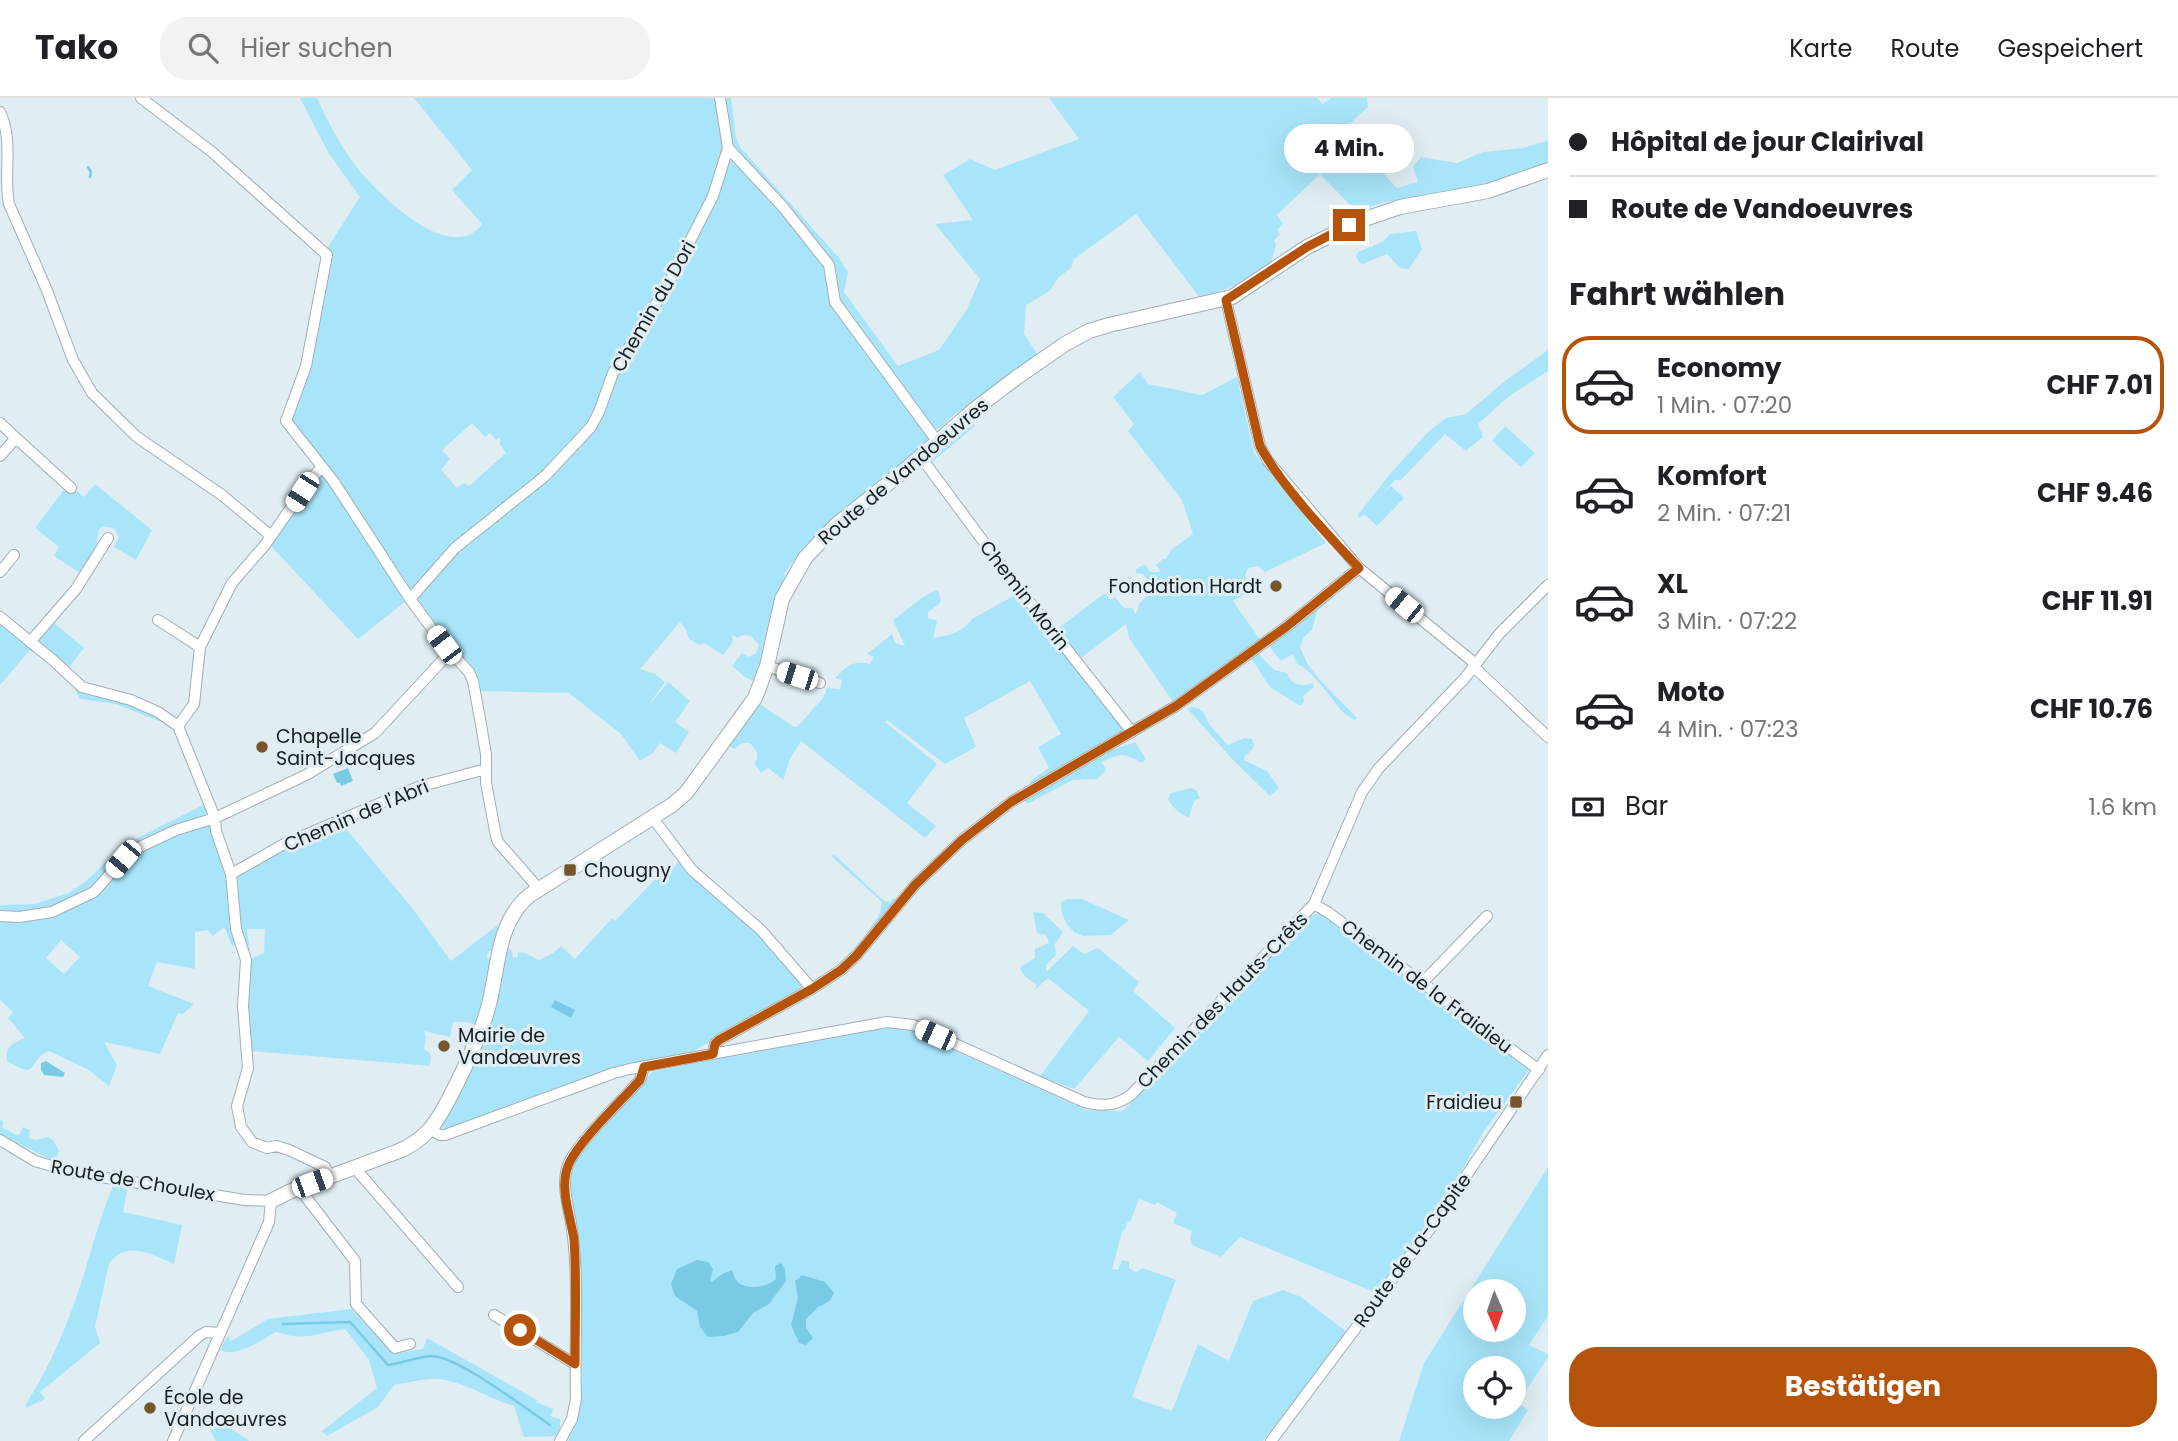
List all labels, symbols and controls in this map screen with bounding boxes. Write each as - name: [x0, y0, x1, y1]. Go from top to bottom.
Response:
- search box: [160, 17, 650, 80]
- text: Tako: [35, 24, 118, 71]
- icon: search: [184, 29, 222, 67]
- text: Hier suchen: [240, 30, 393, 66]
- text: Karte: [1789, 32, 1852, 65]
- text: Route: [1890, 32, 1959, 65]
- text: Gespeichert: [1997, 32, 2143, 65]
- callout: 4 Min.: [1284, 123, 1414, 172]
- text: Hôpital de jour Clairival: [1611, 124, 1924, 160]
- text: 4 Min.: [1314, 132, 1384, 164]
- text: Route de Vandoeuvres: [1611, 191, 1913, 227]
- route end: [1333, 209, 1365, 241]
- street label: Chemin du Dori: [605, 236, 702, 377]
- text: Fahrt wählen: [1569, 271, 1785, 316]
- text: Economy: [1657, 350, 1781, 386]
- icon: car: [1573, 354, 1636, 417]
- text: CHF 7.01: [2046, 367, 2153, 403]
- text: 1 Min. · 07:20: [1657, 389, 1792, 421]
- street label: Route de Vandoeuvres: [812, 392, 995, 551]
- text: Komfort: [1657, 458, 1767, 494]
- icon: car: [1573, 462, 1636, 525]
- car: [282, 469, 323, 515]
- text: CHF 9.46: [2037, 475, 2153, 511]
- text: 2 Min. · 07:21: [1657, 497, 1791, 529]
- street label: Chemin Morin: [973, 535, 1076, 656]
- text: XL: [1657, 566, 1688, 602]
- icon: car: [1573, 570, 1636, 633]
- place label: Fondation Hardt: [1109, 573, 1262, 600]
- marker: Fondation Hardt: [1268, 578, 1284, 594]
- text: CHF 11.91: [2042, 583, 2153, 619]
- car: [1382, 584, 1427, 626]
- text: 3 Min. · 07:22: [1657, 605, 1797, 637]
- car: [423, 622, 466, 668]
- car: [774, 660, 821, 692]
- text: Moto: [1657, 674, 1725, 710]
- icon: car: [1573, 678, 1636, 741]
- text: CHF 10.76: [2030, 691, 2153, 727]
- text: 4 Min. · 07:23: [1657, 713, 1798, 745]
- place label: Chapelle Saint-Jacques: [276, 723, 415, 772]
- marker: Chapelle Saint-Jacques: [254, 739, 270, 755]
- street label: Chemin de l'Abri: [280, 773, 433, 858]
- icon: cash: [1569, 788, 1607, 826]
- text: Bar: [1625, 788, 1668, 824]
- text: 1.6 km: [2089, 791, 2157, 823]
- car: [102, 836, 145, 882]
- place label: Chougny: [584, 857, 671, 884]
- marker: Chougny: [562, 862, 578, 878]
- street label: Chemin des Hauts-Crêts: [1131, 906, 1314, 1094]
- street label: Chemin de la Fraidieu: [1336, 913, 1518, 1060]
- car: [912, 1017, 959, 1053]
- place label: Mairie de Vandœuvres: [458, 1022, 581, 1071]
- marker: Mairie de Vandœuvres: [436, 1038, 452, 1054]
- place label: Fraidieu: [1426, 1089, 1502, 1116]
- marker: Fraidieu: [1508, 1094, 1524, 1110]
- street label: Route de Choulex: [49, 1153, 217, 1208]
- car: [289, 1166, 336, 1200]
- street label: Route de La-Capite: [1347, 1168, 1478, 1333]
- north arrow: [1463, 1279, 1526, 1342]
- map controls: [1463, 1279, 1526, 1419]
- route start: [504, 1314, 536, 1346]
- button: Bestätigen: [1569, 1347, 2157, 1427]
- button: locate: [1463, 1356, 1526, 1419]
- place label: École de Vandœuvres: [164, 1384, 287, 1433]
- marker: École de Vandœuvres: [142, 1400, 158, 1416]

